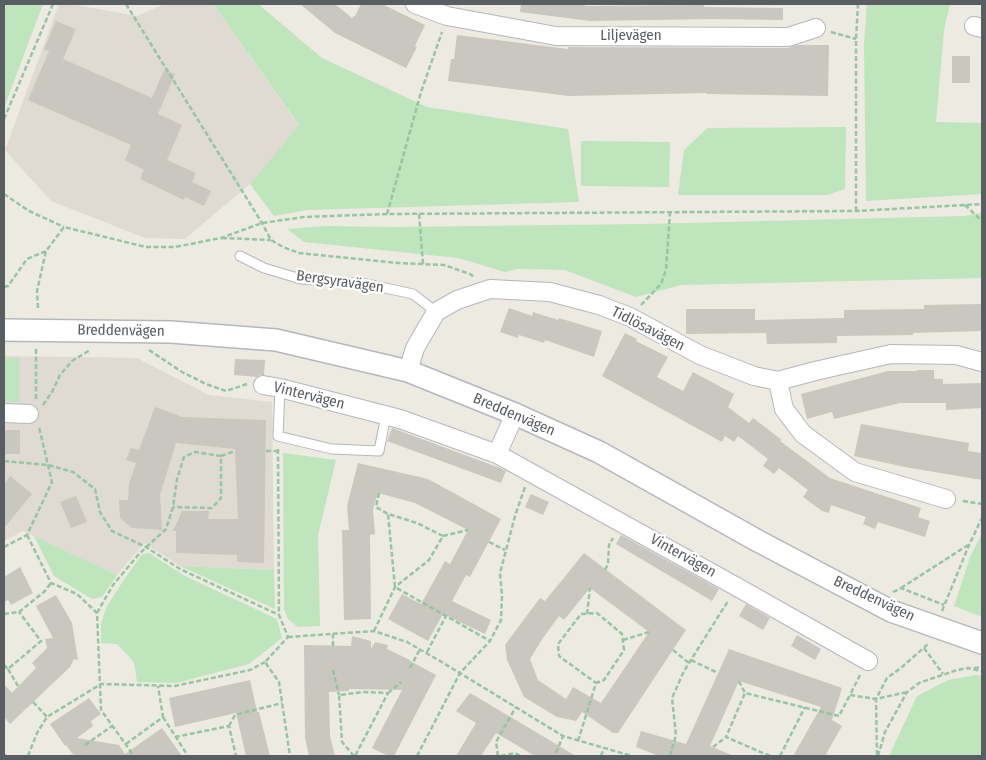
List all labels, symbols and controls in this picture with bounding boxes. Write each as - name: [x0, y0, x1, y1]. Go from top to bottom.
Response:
- street label: Liljevägen: [600, 27, 662, 45]
- street label: Bergsyravägen: [295, 267, 385, 297]
- street label: Tidlösavägen: [608, 303, 688, 355]
- street label: Breddenvägen: [77, 321, 165, 341]
- street label: Vintervägen: [272, 379, 346, 413]
- street label: Breddenvägen: [470, 390, 558, 440]
- street label: Vintervägen: [647, 531, 719, 581]
- street label: Breddenvägen: [831, 572, 917, 626]

